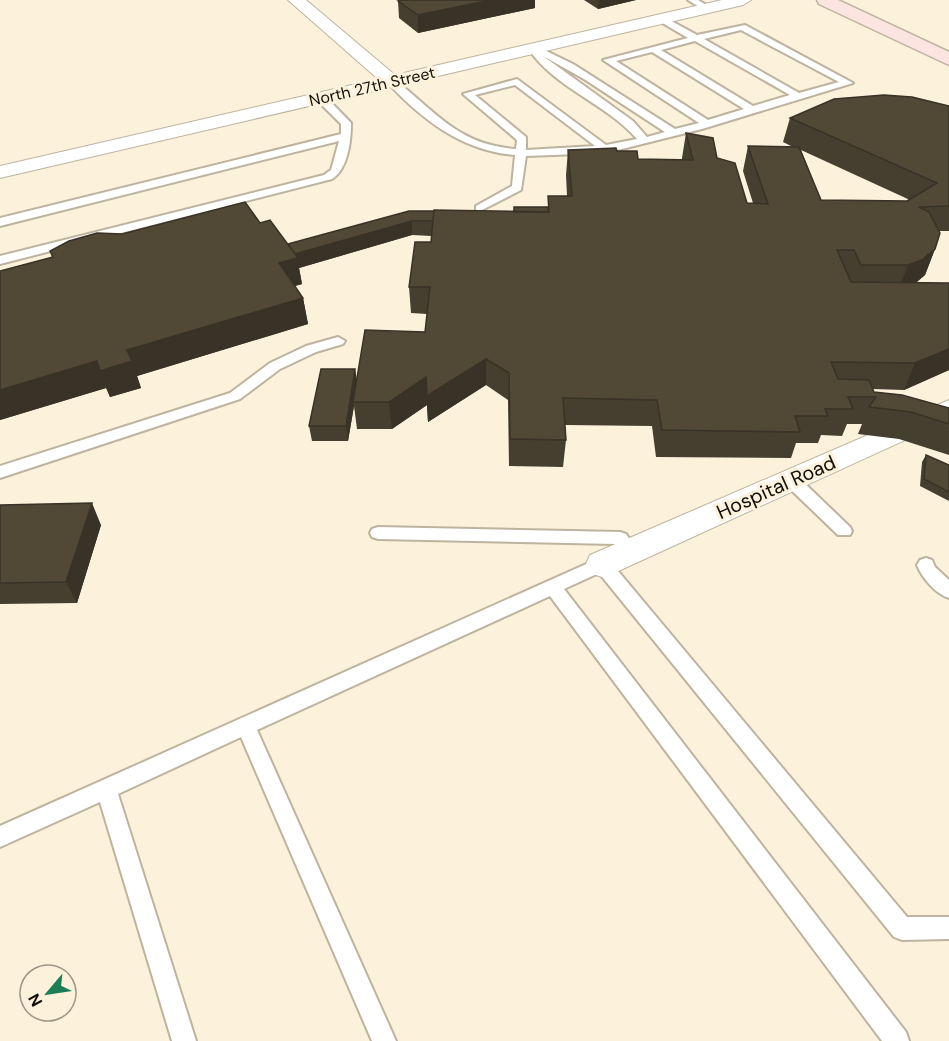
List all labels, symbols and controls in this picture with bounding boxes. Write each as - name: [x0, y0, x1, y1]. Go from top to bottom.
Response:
- street label: North 27th Street: [307, 62, 437, 111]
- street label: Hospital Road: [712, 449, 840, 525]
- north arrow: [18, 963, 78, 1023]
- text: N: [23, 990, 47, 1010]

